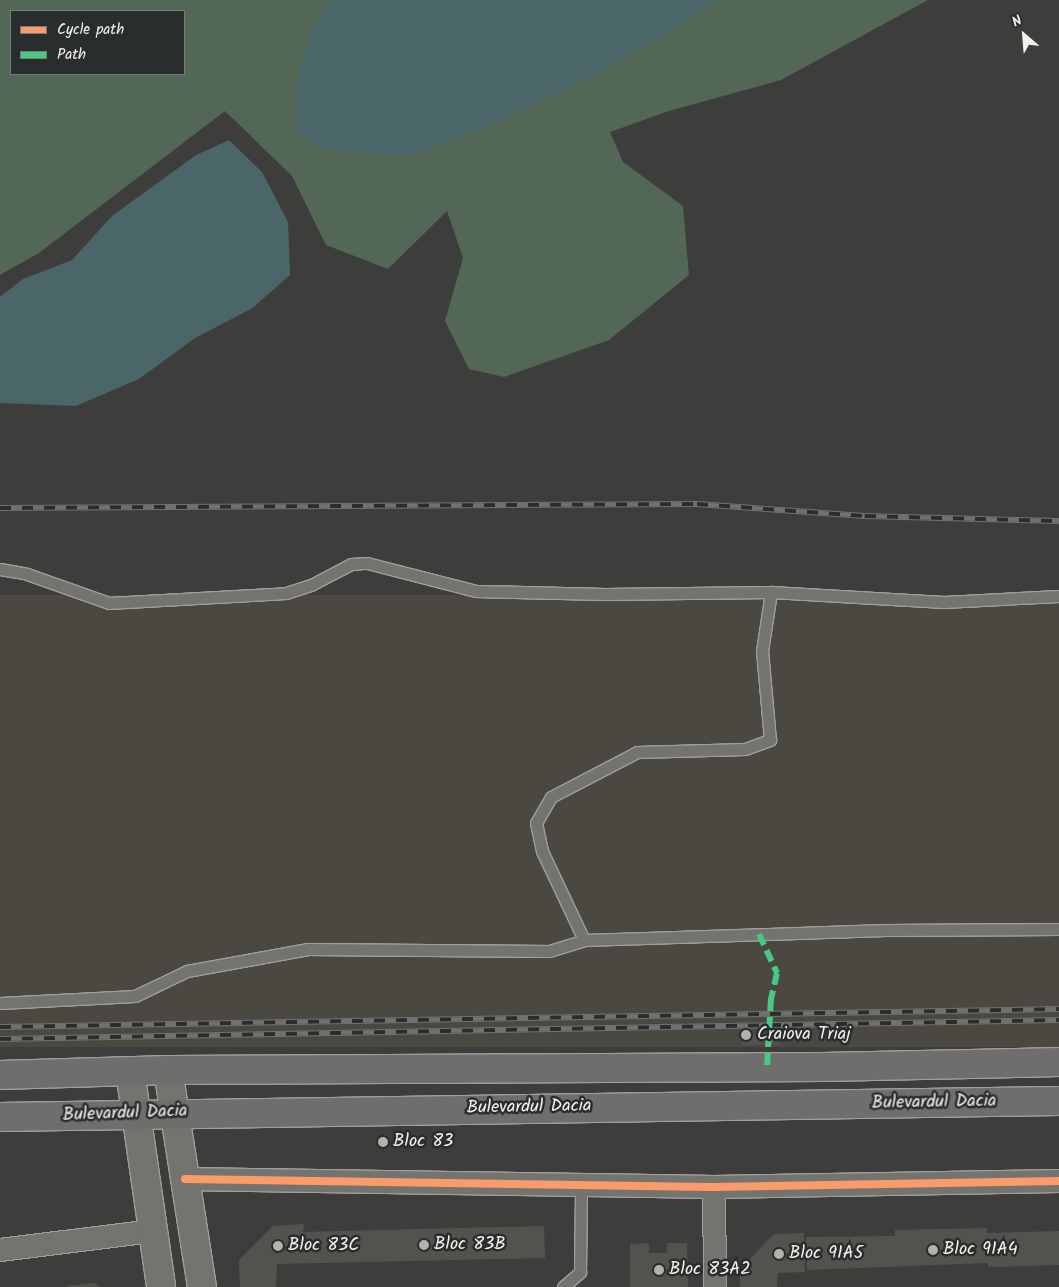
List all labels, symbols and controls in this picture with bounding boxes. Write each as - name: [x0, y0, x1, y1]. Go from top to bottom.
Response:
- legend: [10, 10, 185, 75]
- north arrow: [999, 10, 1049, 60]
- text: N: [1008, 10, 1026, 33]
- text: Cycle path: [57, 18, 124, 42]
- text: Path: [57, 43, 86, 67]
- place label: Craiova Triaj: [757, 1024, 851, 1046]
- marker: Craiova Triaj: [739, 1028, 753, 1042]
- street label: Bulevardul Dacia: [871, 1091, 997, 1115]
- street label: Bulevardul Dacia: [466, 1096, 592, 1120]
- street label: Bulevardul Dacia: [62, 1101, 188, 1127]
- place label: Bloc 83: [393, 1131, 453, 1153]
- marker: Bloc 83: [377, 1136, 389, 1148]
- place label: Bloc 83B: [434, 1234, 506, 1256]
- place label: Bloc 83C: [288, 1235, 359, 1257]
- marker: Bloc 83B: [418, 1239, 430, 1251]
- place label: Bloc 91A4: [943, 1239, 1018, 1261]
- marker: Bloc 83C: [272, 1240, 284, 1252]
- place label: Bloc 91A5: [789, 1243, 863, 1265]
- marker: Bloc 91A4: [927, 1244, 939, 1256]
- marker: Bloc 91A5: [773, 1248, 785, 1260]
- place label: Bloc 83A2: [669, 1259, 751, 1281]
- marker: Bloc 83A2: [653, 1264, 665, 1276]

